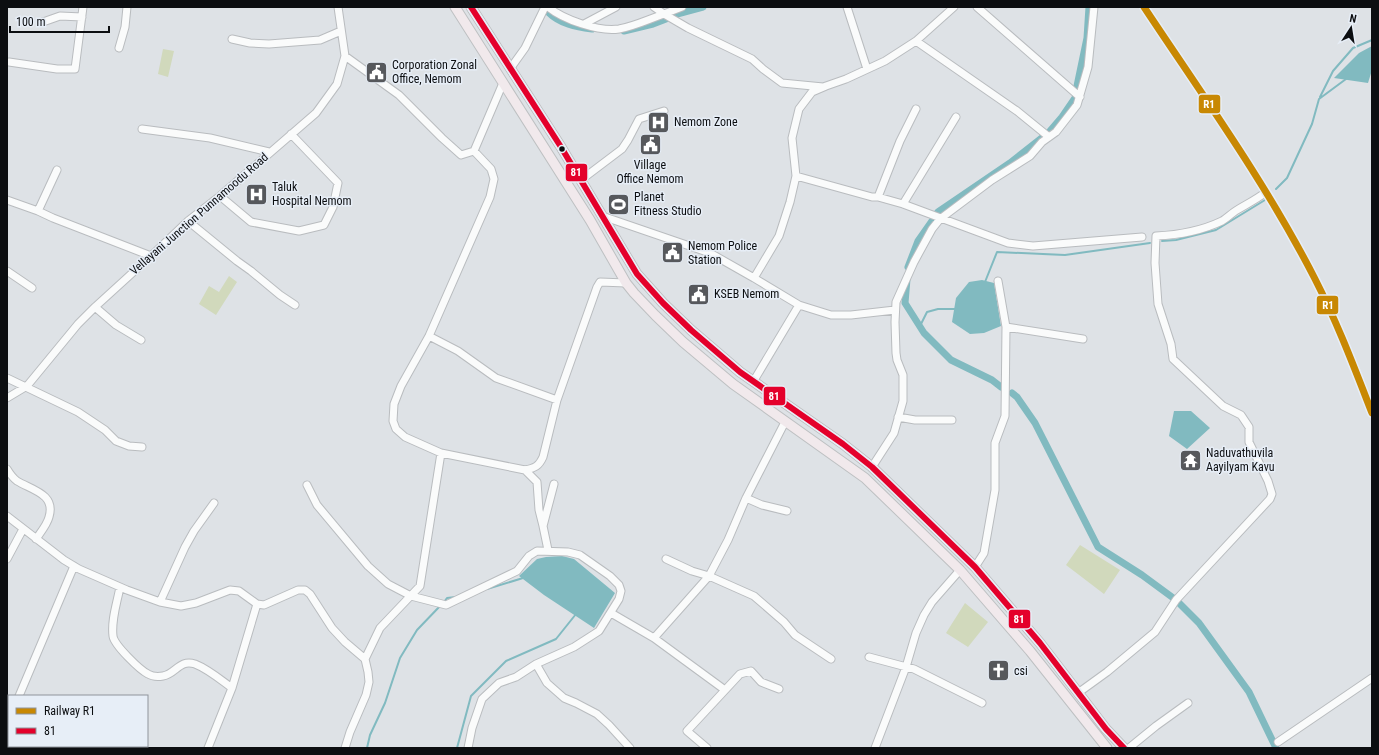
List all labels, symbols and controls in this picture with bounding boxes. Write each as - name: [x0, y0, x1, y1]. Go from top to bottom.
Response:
- scale bar: [10, 8, 109, 34]
- north arrow: [1331, 8, 1371, 48]
- text: N: [1348, 12, 1358, 26]
- text: 100 m: [16, 15, 46, 29]
- place label: Corporation Zonal Office, Nemom: [392, 58, 477, 86]
- public building icon: Corporation Zonal Office, Nemom: [364, 59, 390, 85]
- line badge: R1: [1198, 94, 1221, 114]
- text: R1: [1203, 98, 1215, 111]
- hospital icon: Nemom Zone: [646, 109, 672, 135]
- place label: Nemom Zone: [674, 115, 738, 129]
- public building icon: Village Office Nemom: [637, 131, 663, 157]
- unlabelled marker: [557, 144, 567, 154]
- street label: Vellayani Junction Punnamoodu Road: [127, 150, 271, 278]
- place label: Village Office Nemom: [616, 158, 684, 186]
- line badge: 81: [565, 163, 588, 182]
- text: 81: [570, 166, 582, 179]
- place label: Taluk Hospital Nemom: [272, 180, 352, 208]
- hospital icon: Taluk Hospital Nemom: [243, 181, 269, 207]
- place label: Planet Fitness Studio: [634, 190, 702, 218]
- sports icon: Planet Fitness Studio: [605, 191, 631, 217]
- place label: Nemom Police Station: [688, 239, 758, 267]
- public building icon: Nemom Police Station: [659, 240, 685, 266]
- public building icon: KSEB Nemom: [686, 281, 712, 307]
- place label: KSEB Nemom: [714, 287, 779, 301]
- line badge: R1: [1316, 295, 1339, 315]
- text: R1: [1322, 299, 1334, 312]
- line badge: 81: [763, 386, 786, 406]
- text: 81: [768, 390, 780, 403]
- place label: Naduvathuvila Aayilyam Kavu: [1206, 446, 1275, 474]
- temple icon: Naduvathuvila Aayilyam Kavu: [1177, 447, 1203, 473]
- line badge: 81: [1008, 609, 1031, 629]
- text: 81: [1013, 613, 1025, 626]
- church icon: csi: [985, 658, 1011, 684]
- place label: csi: [1014, 664, 1028, 678]
- legend: [8, 695, 148, 747]
- text: Railway R1: [44, 704, 95, 718]
- text: 81: [44, 724, 56, 738]

